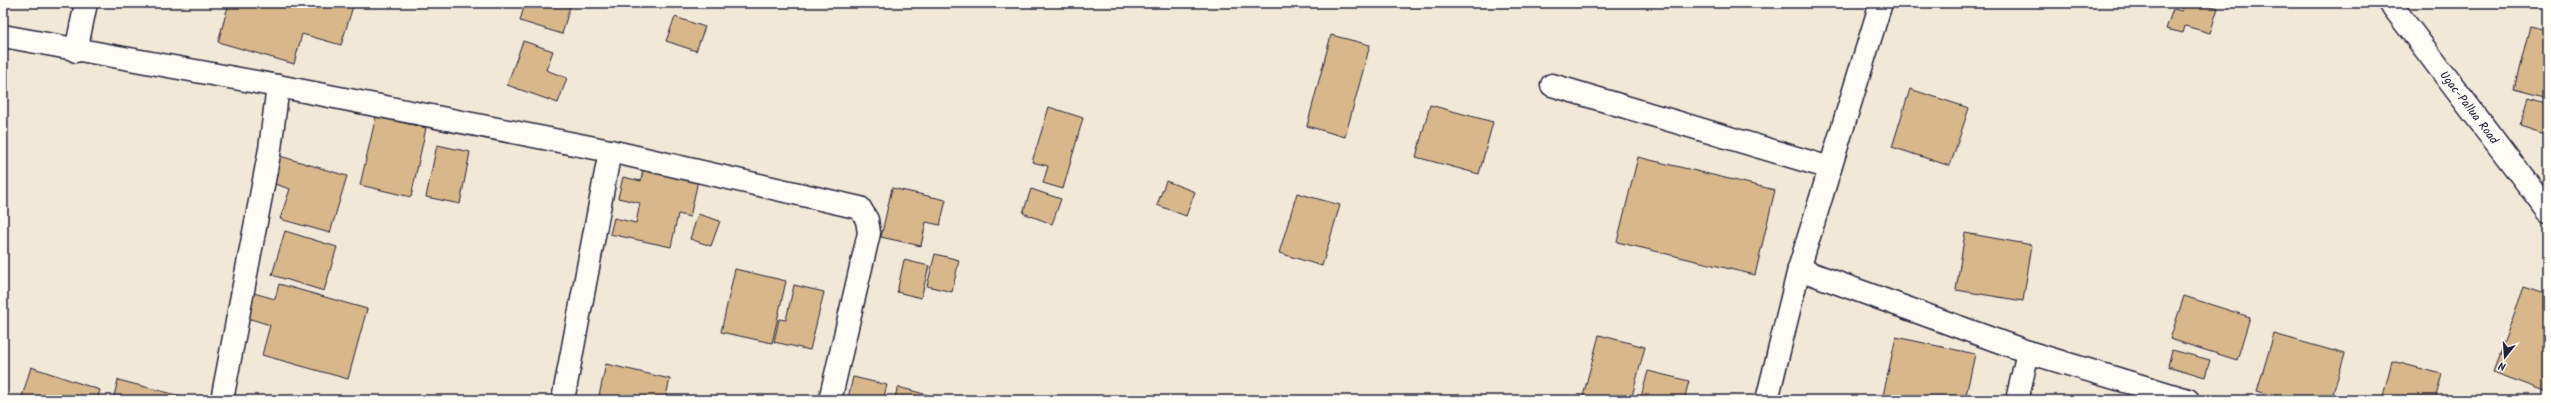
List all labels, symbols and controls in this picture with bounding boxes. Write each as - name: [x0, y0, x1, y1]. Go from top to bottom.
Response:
- street label: Ugac-Pallua Road: [2435, 67, 2504, 149]
- north arrow: [2485, 337, 2525, 377]
- text: N: [2496, 356, 2508, 375]

